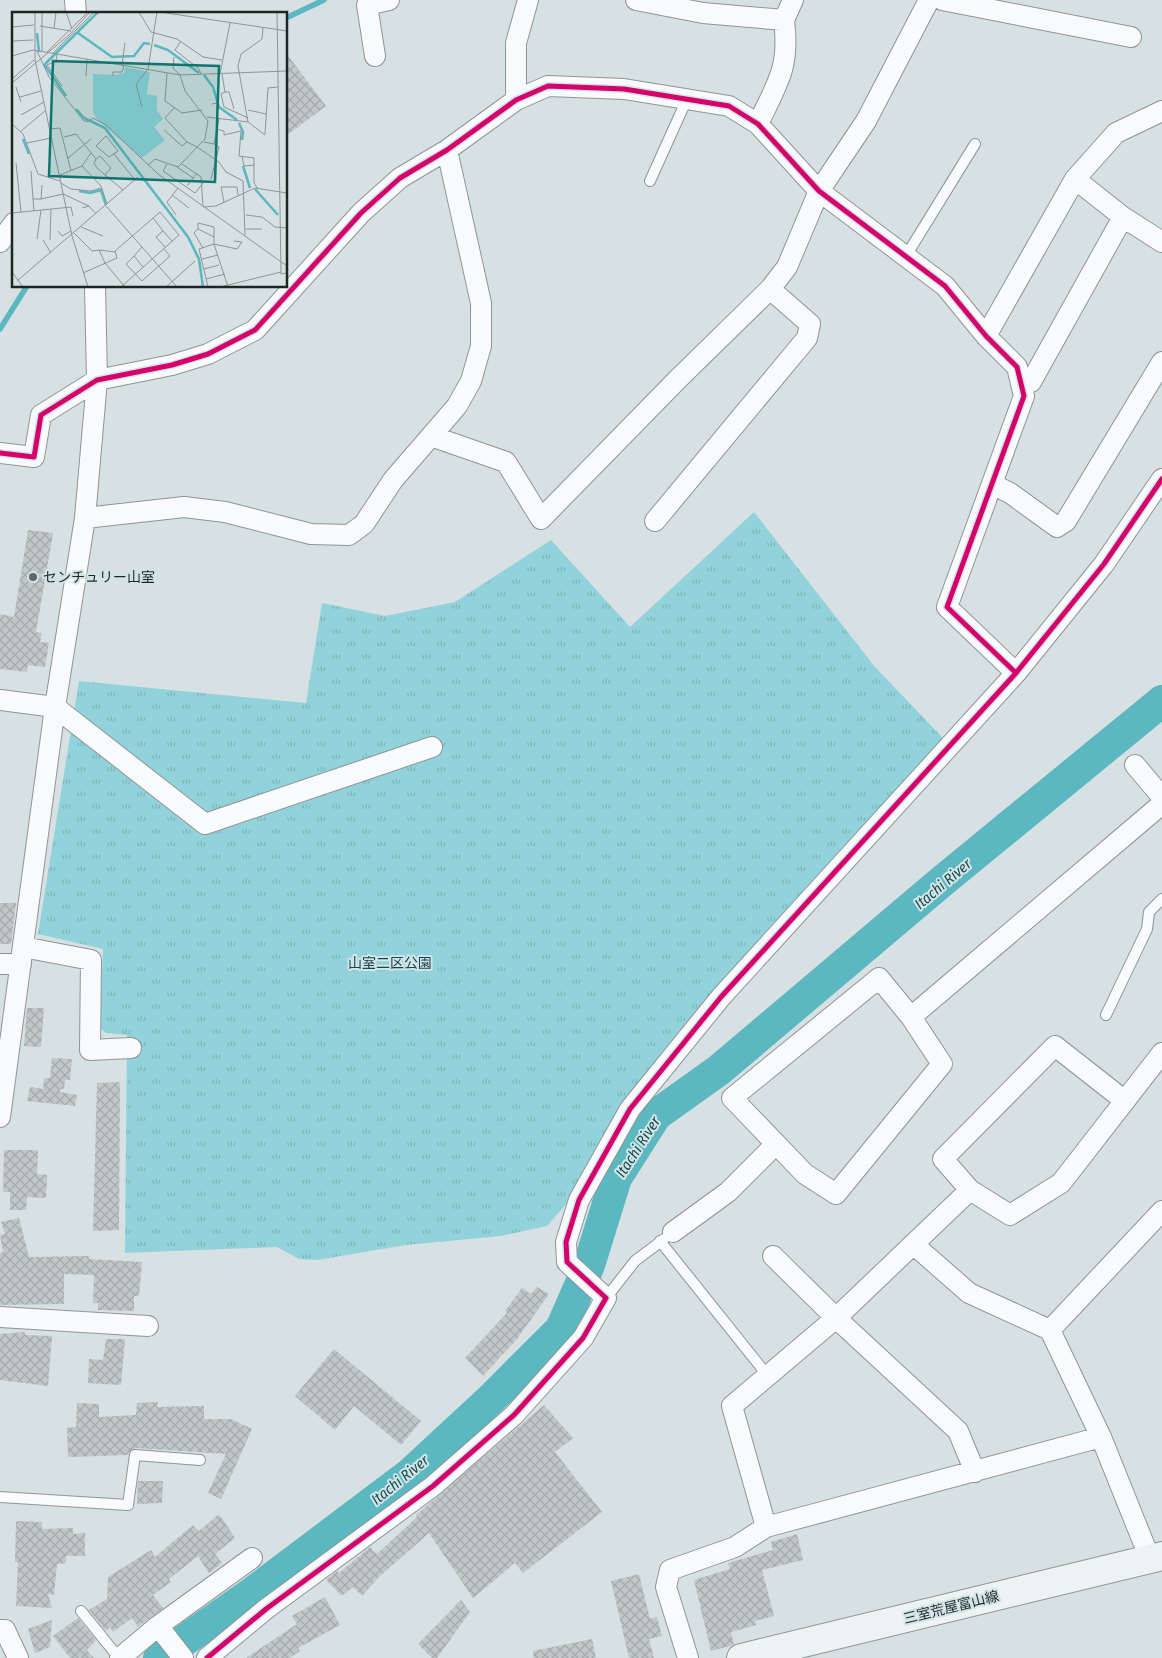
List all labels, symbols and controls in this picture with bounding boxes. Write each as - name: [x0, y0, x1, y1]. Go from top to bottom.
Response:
- inset map: [12, 12, 288, 288]
- place label: センチュリー山室: [43, 569, 155, 586]
- marker: センチュリー山室: [27, 571, 39, 583]
- water label: Itachi River: [911, 855, 976, 913]
- park label: 山室二区公園: [348, 955, 432, 972]
- water label: Itachi River: [612, 1113, 665, 1181]
- water label: Itachi River: [368, 1451, 433, 1509]
- street label: 三室荒屋富山線: [902, 1587, 1001, 1628]

